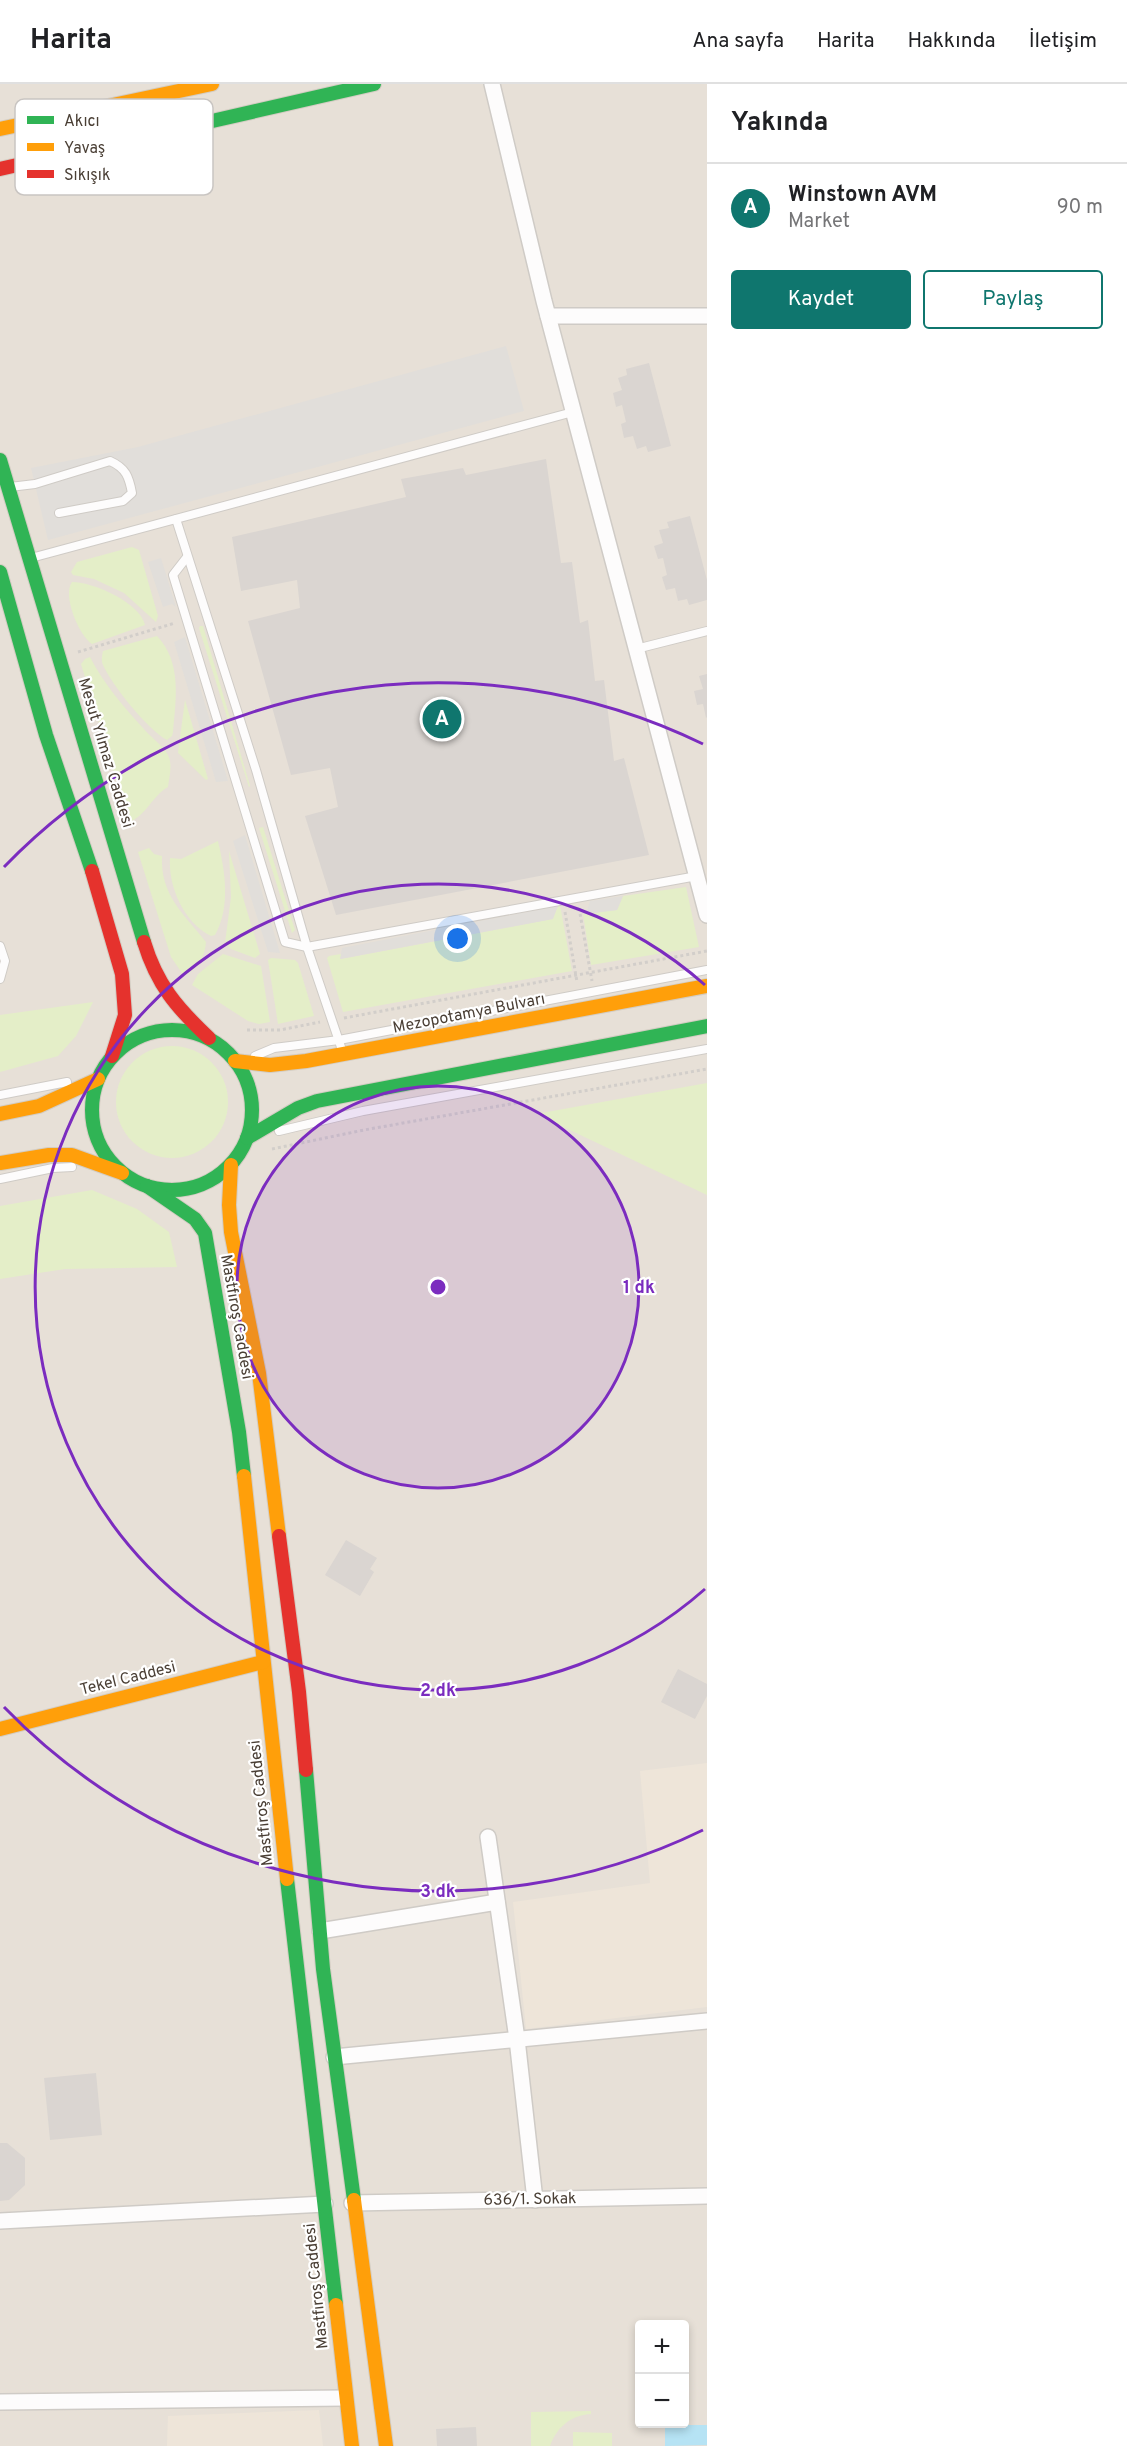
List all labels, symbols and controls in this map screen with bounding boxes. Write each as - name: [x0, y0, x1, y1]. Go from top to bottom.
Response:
- text: Harita: [30, 23, 112, 59]
- text: Ana sayfa: [692, 28, 784, 55]
- text: Harita: [817, 28, 875, 55]
- text: Hakkında: [908, 28, 996, 55]
- text: İletişim: [1029, 28, 1097, 55]
- legend: [15, 99, 213, 195]
- text: Yakında: [731, 107, 828, 140]
- text: Akıcı: [64, 112, 100, 132]
- text: Yavaş: [64, 139, 105, 159]
- text: Sıkışık: [64, 166, 110, 186]
- text: Winstown AVM: [788, 182, 937, 209]
- text: A: [743, 195, 758, 221]
- text: 90 m: [1057, 195, 1103, 221]
- text: Market: [788, 209, 850, 235]
- button: Kaydet: [731, 270, 911, 329]
- button: Paylaş: [923, 270, 1103, 329]
- street label: Mesut Yılmaz Caddesi: [73, 676, 137, 830]
- pin: A: [422, 696, 462, 742]
- your location: [443, 924, 472, 953]
- street label: Mezopotamya Bulvarı: [391, 989, 547, 1039]
- street label: Mastfıroş Caddesi: [215, 1253, 257, 1381]
- centre of rings: [428, 1277, 448, 1297]
- text: 1 dk: [623, 1277, 655, 1300]
- street label: Tekel Caddesi: [78, 1657, 178, 1701]
- text: 2 dk: [420, 1680, 456, 1703]
- street label: Mastfıroş Caddesi: [245, 1739, 279, 1867]
- text: 3 dk: [420, 1881, 456, 1904]
- street label: 636/1. Sokak: [483, 2189, 577, 2211]
- street label: Mastfıroş Caddesi: [300, 2222, 334, 2350]
- map controls: [635, 2320, 689, 2428]
- button: +: [635, 2320, 689, 2374]
- button: −: [635, 2374, 689, 2428]

